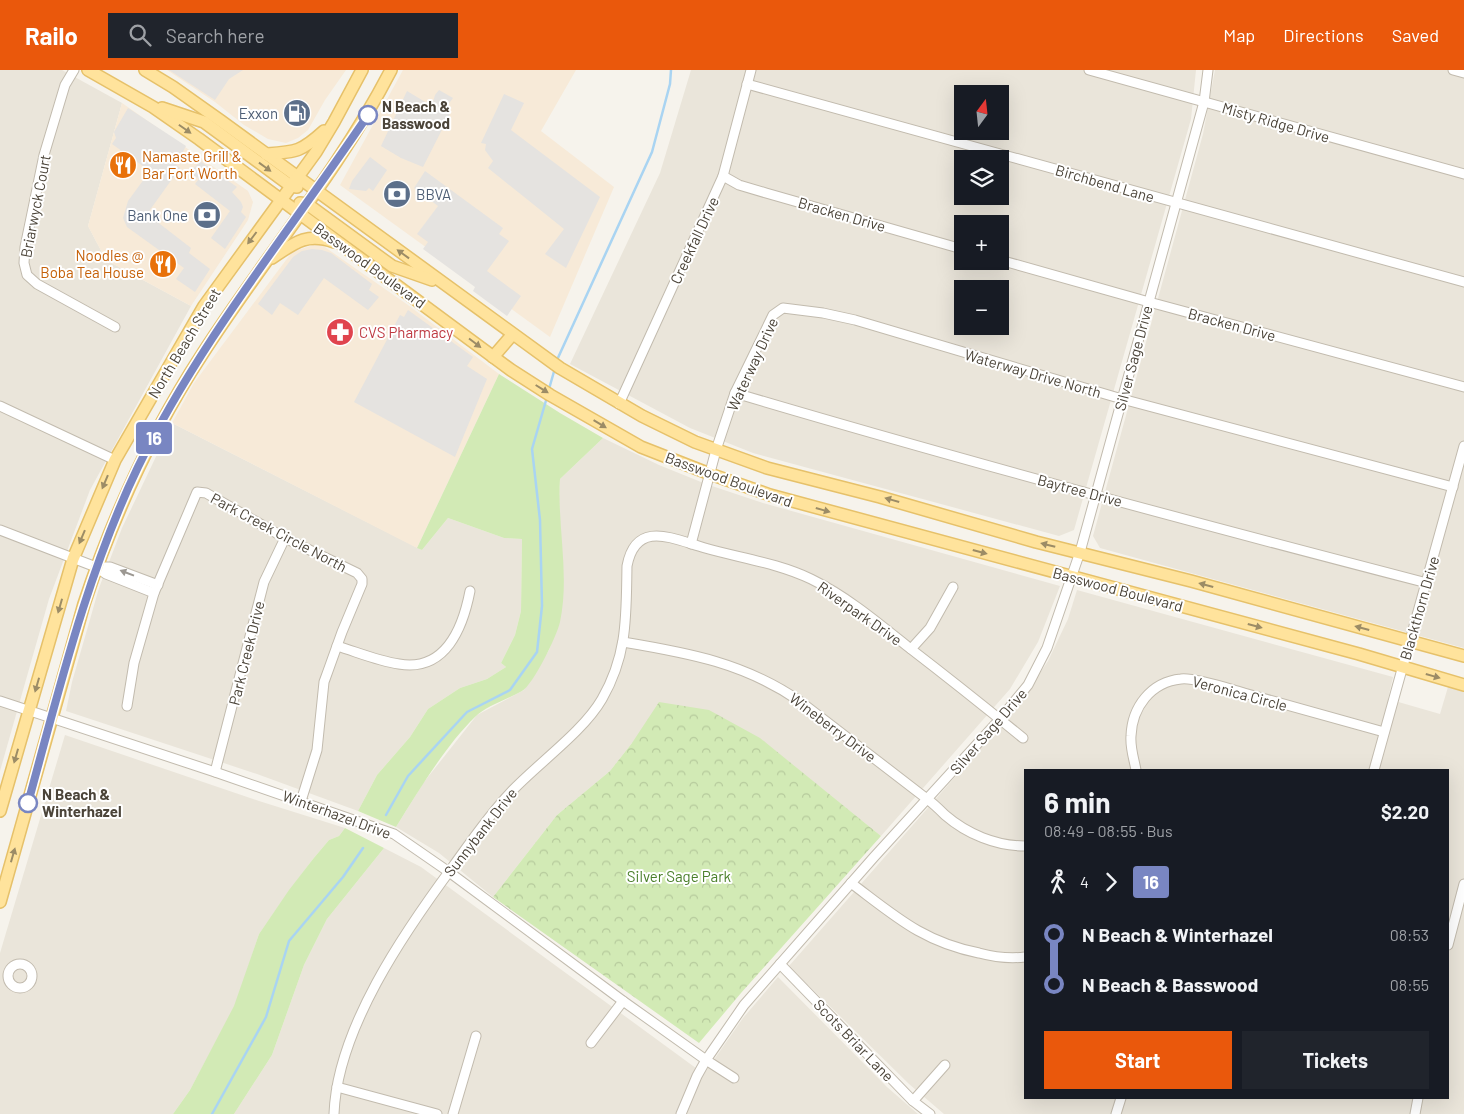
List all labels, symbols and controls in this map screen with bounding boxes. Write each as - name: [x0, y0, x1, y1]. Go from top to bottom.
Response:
- search box: [108, 13, 458, 58]
- text: Railo: [25, 21, 78, 50]
- icon: search: [126, 21, 154, 49]
- text: Search here: [166, 24, 265, 47]
- text: Map: [1223, 24, 1255, 46]
- text: Directions: [1283, 24, 1364, 46]
- text: Saved: [1392, 24, 1439, 46]
- north arrow: [954, 85, 1009, 140]
- map controls: [954, 85, 1009, 335]
- place label: N Beach & Basswood: [382, 97, 450, 132]
- fuel station icon: Exxon: [282, 98, 312, 128]
- street label: Misty Ridge Drive: [1220, 98, 1332, 146]
- place label: Exxon: [239, 104, 278, 122]
- marker: N Beach & Basswood: [358, 105, 378, 125]
- one-way arrow: [178, 124, 192, 134]
- place label: Namaste Grill & Bar Fort Worth: [142, 147, 242, 182]
- restaurant icon: Namaste Grill & Bar Fort Worth: [108, 150, 138, 180]
- button: layers: [954, 150, 1009, 205]
- street label: Briarwyck Court: [16, 153, 54, 259]
- street label: Birchbend Lane: [1054, 160, 1156, 206]
- one-way arrow: [258, 162, 272, 172]
- bank icon: BBVA: [382, 179, 412, 209]
- place label: BBVA: [416, 185, 451, 203]
- street label: Bracken Drive: [796, 193, 888, 235]
- street label: Creekfall Drive: [666, 194, 722, 286]
- bank icon: Bank One: [192, 200, 222, 230]
- place label: Bank One: [127, 206, 188, 224]
- button: +: [954, 215, 1009, 270]
- street label: Basswood Boulevard: [311, 218, 429, 312]
- one-way arrow: [247, 231, 257, 245]
- place label: Noodles @ Boba Tea House: [40, 246, 144, 281]
- restaurant icon: Noodles @ Boba Tea House: [148, 249, 178, 279]
- one-way arrow: [396, 249, 410, 259]
- button: −: [954, 280, 1009, 335]
- street label: North Beach Street: [144, 285, 224, 401]
- street label: Silver Sage Drive: [1110, 303, 1156, 413]
- street label: Bracken Drive: [1186, 304, 1278, 344]
- street label: Waterway Drive: [723, 315, 781, 413]
- pharmacy icon: CVS Pharmacy: [325, 317, 355, 347]
- place label: CVS Pharmacy: [359, 323, 453, 341]
- one-way arrow: [468, 338, 482, 348]
- street label: Waterway Drive North: [963, 345, 1103, 401]
- one-way arrow: [535, 385, 549, 394]
- one-way arrow: [592, 420, 607, 428]
- line badge: 16: [132, 422, 176, 454]
- text: 16: [146, 427, 162, 449]
- street label: Basswood Boulevard: [663, 448, 795, 510]
- street label: Baytree Drive: [1036, 470, 1124, 510]
- one-way arrow: [101, 475, 109, 490]
- street label: Park Creek Circle North: [208, 488, 350, 576]
- one-way arrow: [884, 496, 899, 504]
- one-way arrow: [815, 507, 830, 515]
- one-way arrow: [78, 530, 86, 544]
- one-way arrow: [1041, 540, 1056, 548]
- one-way arrow: [972, 548, 987, 556]
- street label: Blackthorn Drive: [1396, 554, 1442, 662]
- street label: Basswood Boulevard: [1051, 563, 1185, 615]
- one-way arrow: [120, 569, 134, 577]
- street label: Riverpark Drive: [814, 577, 906, 649]
- one-way arrow: [1198, 581, 1213, 589]
- one-way arrow: [55, 598, 63, 613]
- street label: Park Creek Drive: [224, 599, 268, 707]
- one-way arrow: [1247, 622, 1262, 630]
- one-way arrow: [1355, 624, 1370, 632]
- street label: Veronica Circle: [1191, 672, 1289, 714]
- one-way arrow: [1426, 673, 1441, 681]
- one-way arrow: [32, 678, 40, 693]
- street label: Silver Sage Drive: [946, 684, 1030, 778]
- street label: Wineberry Drive: [786, 689, 880, 765]
- one-way arrow: [12, 749, 20, 764]
- street label: Sunnybank Drive: [440, 784, 520, 880]
- place label: N Beach & Winterhazel: [42, 785, 122, 820]
- text: 6 min: [1044, 785, 1110, 819]
- street label: Winterhazel Drive: [280, 786, 394, 842]
- marker: N Beach & Winterhazel: [18, 793, 38, 813]
- text: $2.20: [1381, 800, 1429, 823]
- text: 08:49 – 08:55 · Bus: [1044, 821, 1173, 840]
- one-way arrow: [9, 847, 17, 862]
- park label: Silver Sage Park: [627, 867, 732, 885]
- icon: walk: [1044, 868, 1072, 896]
- icon: forward: [1097, 868, 1125, 896]
- text: 16: [1143, 871, 1159, 893]
- text: 4: [1080, 872, 1089, 891]
- text: N Beach & Winterhazel: [1082, 923, 1273, 946]
- text: 08:53: [1390, 925, 1429, 944]
- text: N Beach & Basswood: [1082, 973, 1258, 996]
- text: 08:55: [1390, 975, 1429, 994]
- street label: Scots Briar Lane: [810, 995, 898, 1085]
- button: Start: [1044, 1031, 1232, 1089]
- button: Tickets: [1242, 1031, 1429, 1089]

